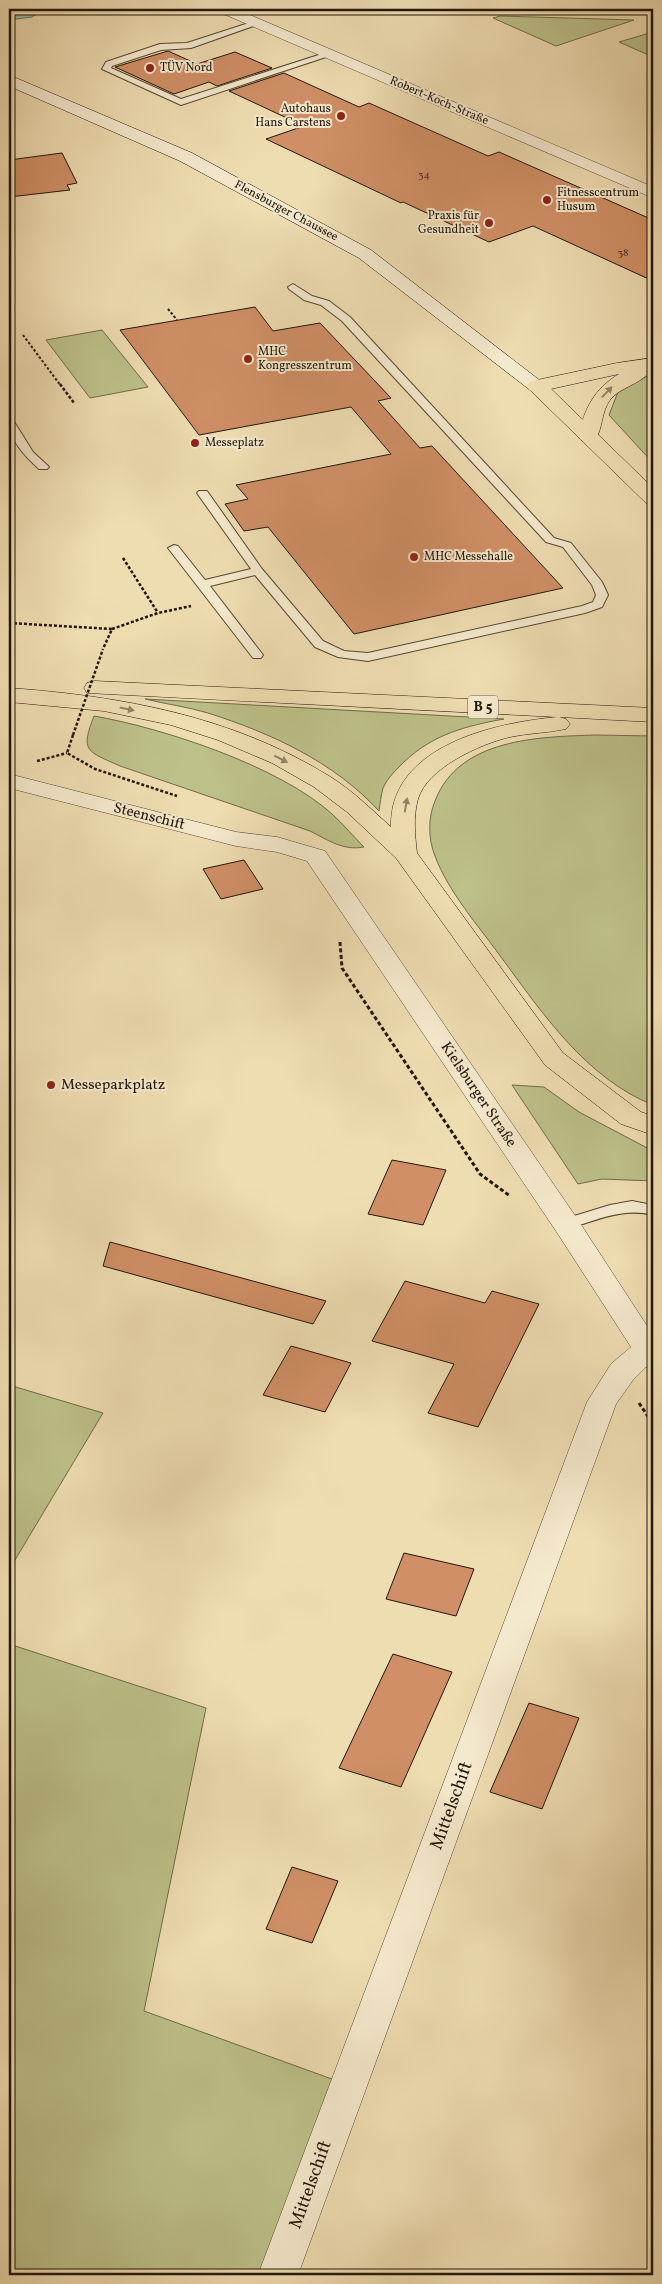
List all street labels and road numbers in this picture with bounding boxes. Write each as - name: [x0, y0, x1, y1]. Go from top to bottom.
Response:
- street label: Robert-Koch-Straße: [387, 73, 491, 129]
- street label: Flensburger Chaussee: [231, 177, 341, 245]
- road number: B 5: [468, 696, 498, 719]
- street label: Steenschift: [111, 798, 187, 836]
- street label: Kielsburger Straße: [435, 1038, 521, 1152]
- street label: Mittelschift: [424, 1758, 480, 1854]
- street label: Mittelschift: [283, 2137, 339, 2233]

